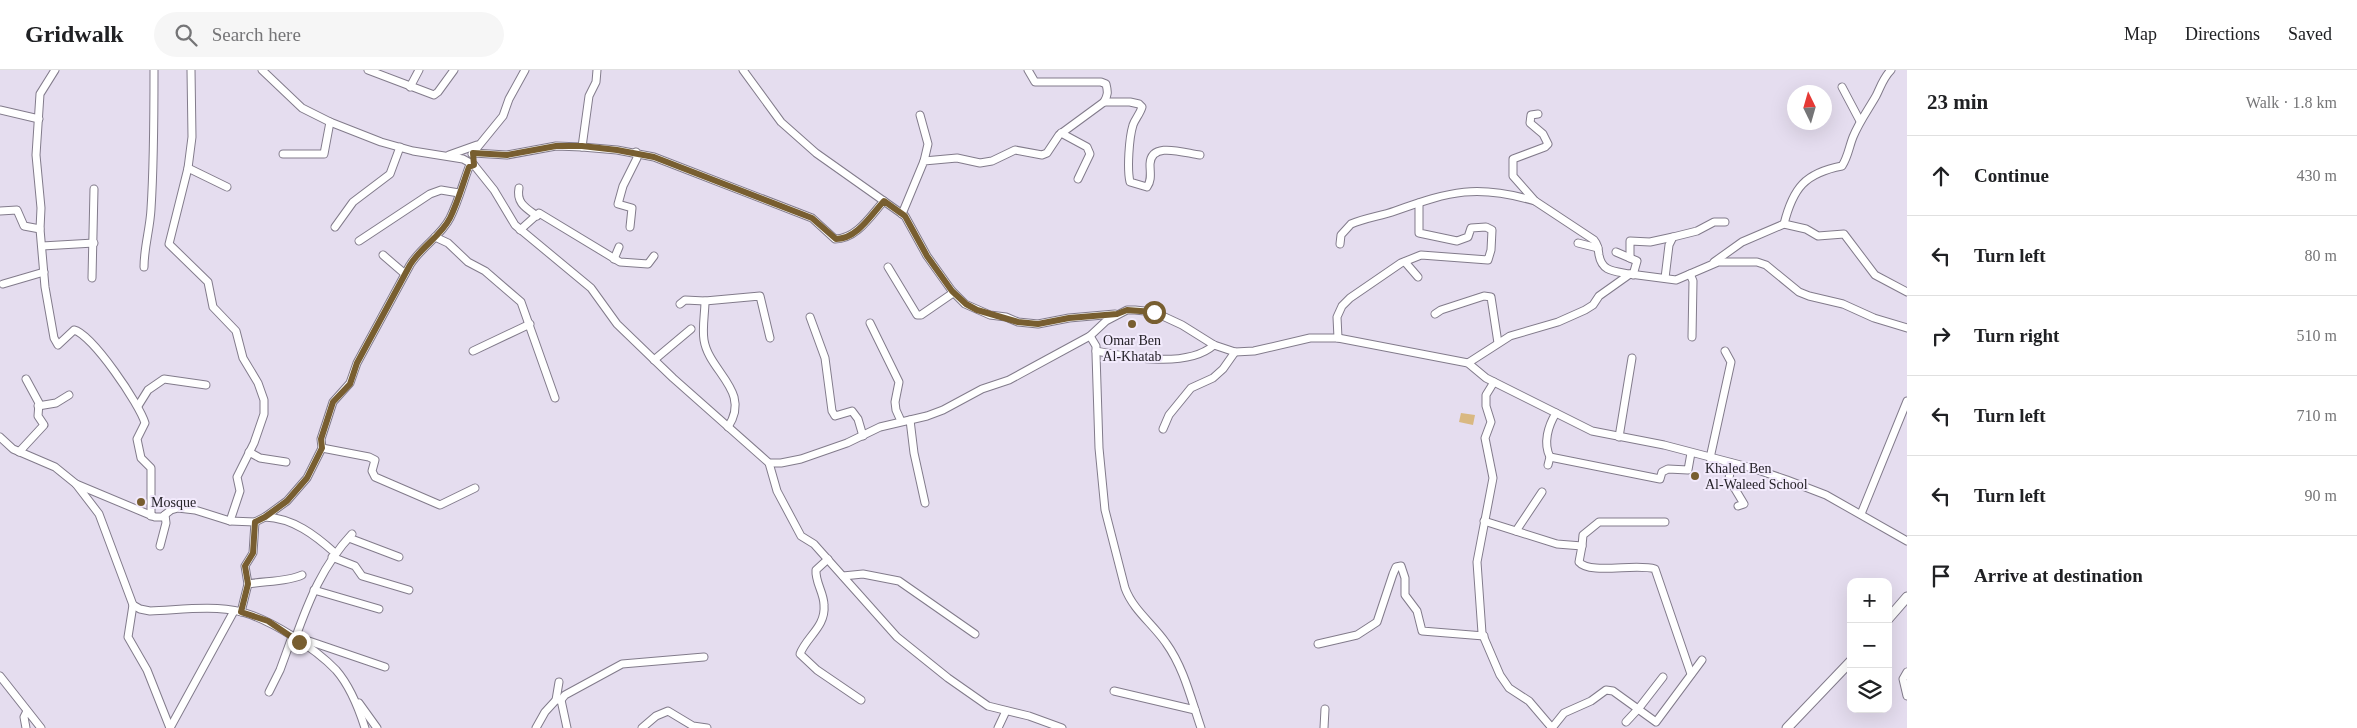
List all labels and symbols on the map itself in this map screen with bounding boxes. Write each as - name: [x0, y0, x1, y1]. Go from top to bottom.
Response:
- north arrow: [1787, 85, 1832, 130]
- route start: [1143, 301, 1166, 324]
- marker: Omar Ben Al-Khatab: [1126, 318, 1138, 330]
- place label: Omar Ben Al-Khatab: [1102, 333, 1162, 364]
- place label: Khaled Ben Al-Waleed School: [1705, 461, 1808, 492]
- marker: Khaled Ben Al-Waleed School: [1689, 470, 1701, 482]
- place label: Mosque: [151, 495, 196, 510]
- marker: Mosque: [135, 496, 147, 508]
- route end: [288, 631, 311, 654]

